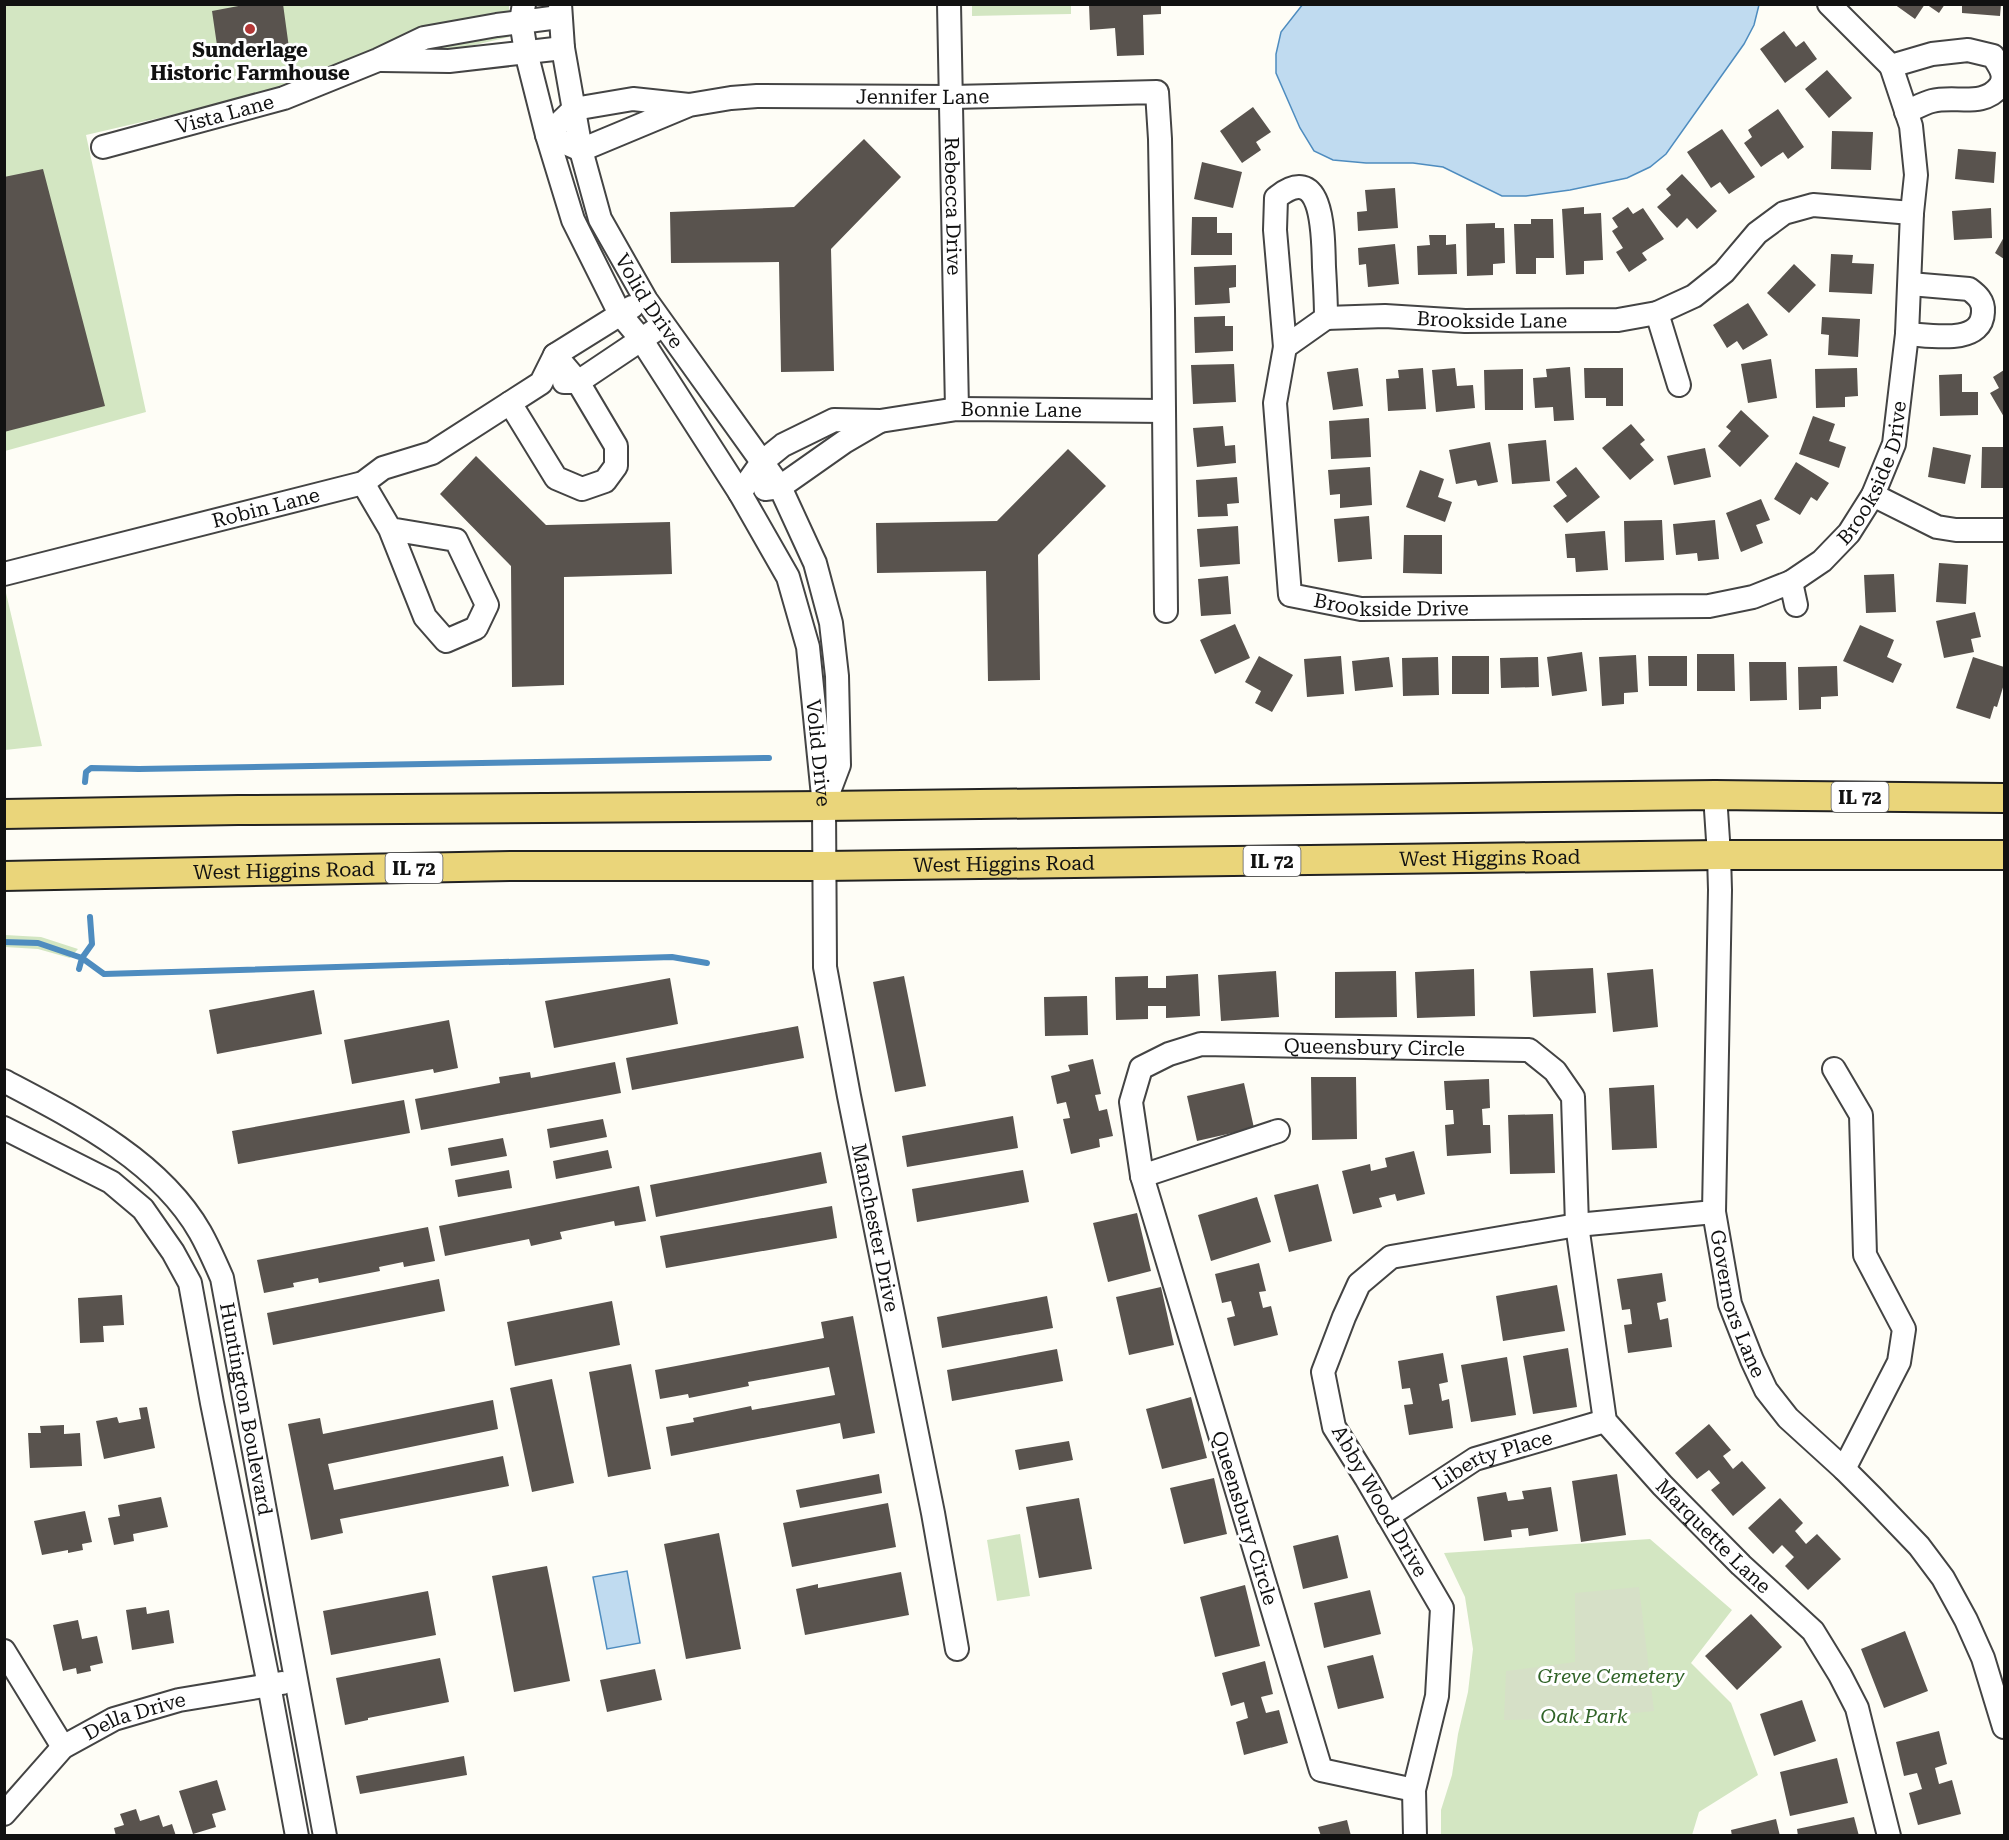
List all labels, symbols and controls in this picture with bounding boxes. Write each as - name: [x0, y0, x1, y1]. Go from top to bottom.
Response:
- marker: Sunderlage Historic Farmhouse: [243, 22, 257, 36]
- place label: Sunderlage Historic Farmhouse: [150, 38, 350, 85]
- street label: Jennifer Lane: [856, 84, 990, 109]
- street label: Vista Lane: [173, 89, 276, 139]
- street label: Rebecca Drive: [940, 136, 966, 276]
- street label: Volid Drive: [610, 249, 689, 353]
- street label: Brookside Lane: [1416, 306, 1567, 333]
- street label: Bonnie Lane: [960, 397, 1082, 422]
- street label: Brookside Drive: [1832, 400, 1911, 550]
- street label: Robin Lane: [209, 482, 322, 533]
- street label: Brookside Drive: [1312, 588, 1469, 621]
- street label: Volid Drive: [801, 698, 836, 808]
- road number: IL 72: [1832, 782, 1888, 812]
- street label: West Higgins Road: [1399, 845, 1581, 871]
- road number: IL 72: [1244, 846, 1300, 876]
- street label: West Higgins Road: [913, 851, 1095, 877]
- road number: IL 72: [386, 853, 442, 883]
- street label: West Higgins Road: [193, 857, 375, 884]
- street label: Queensbury Circle: [1284, 1034, 1465, 1061]
- street label: Manchester Drive: [847, 1142, 904, 1314]
- street label: Governors Lane: [1705, 1228, 1771, 1381]
- street label: Huntington Boulevard: [215, 1301, 278, 1517]
- street label: Abby Wood Drive: [1327, 1421, 1433, 1581]
- street label: Liberty Place: [1428, 1425, 1555, 1495]
- street label: Queensbury Circle: [1207, 1428, 1283, 1608]
- street label: Marquette Lane: [1651, 1474, 1776, 1598]
- park label: Greve Cemetery: [1538, 1664, 1685, 1688]
- street label: Della Drive: [79, 1687, 187, 1745]
- park label: Oak Park: [1540, 1704, 1628, 1728]

